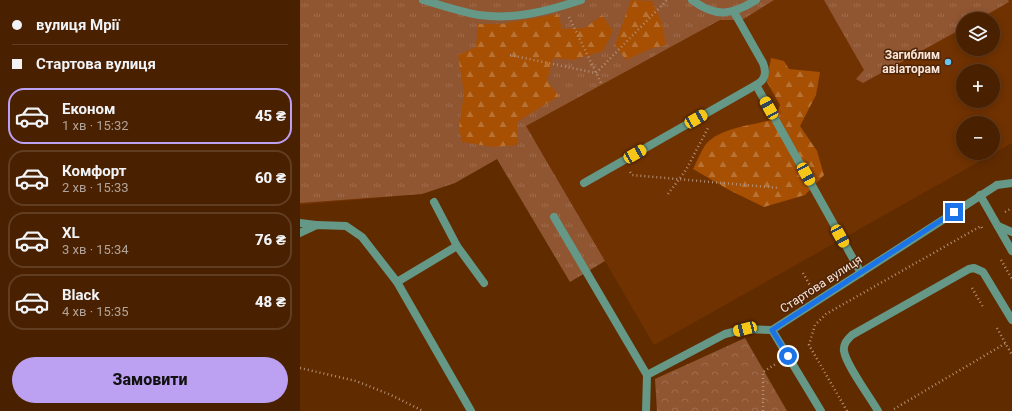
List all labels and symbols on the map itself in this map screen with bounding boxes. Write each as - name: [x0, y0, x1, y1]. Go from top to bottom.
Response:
- place label: Загиблим авіаторам: [882, 48, 940, 76]
- marker: Загиблим авіаторам: [943, 57, 953, 67]
- car: [758, 95, 780, 121]
- car: [683, 108, 709, 130]
- car: [622, 143, 648, 165]
- car: [795, 161, 817, 187]
- route end: [945, 203, 963, 221]
- car: [829, 223, 851, 249]
- street label: Стартова вулиця: [777, 252, 865, 316]
- car: [732, 320, 758, 338]
- route start: [779, 347, 797, 365]

